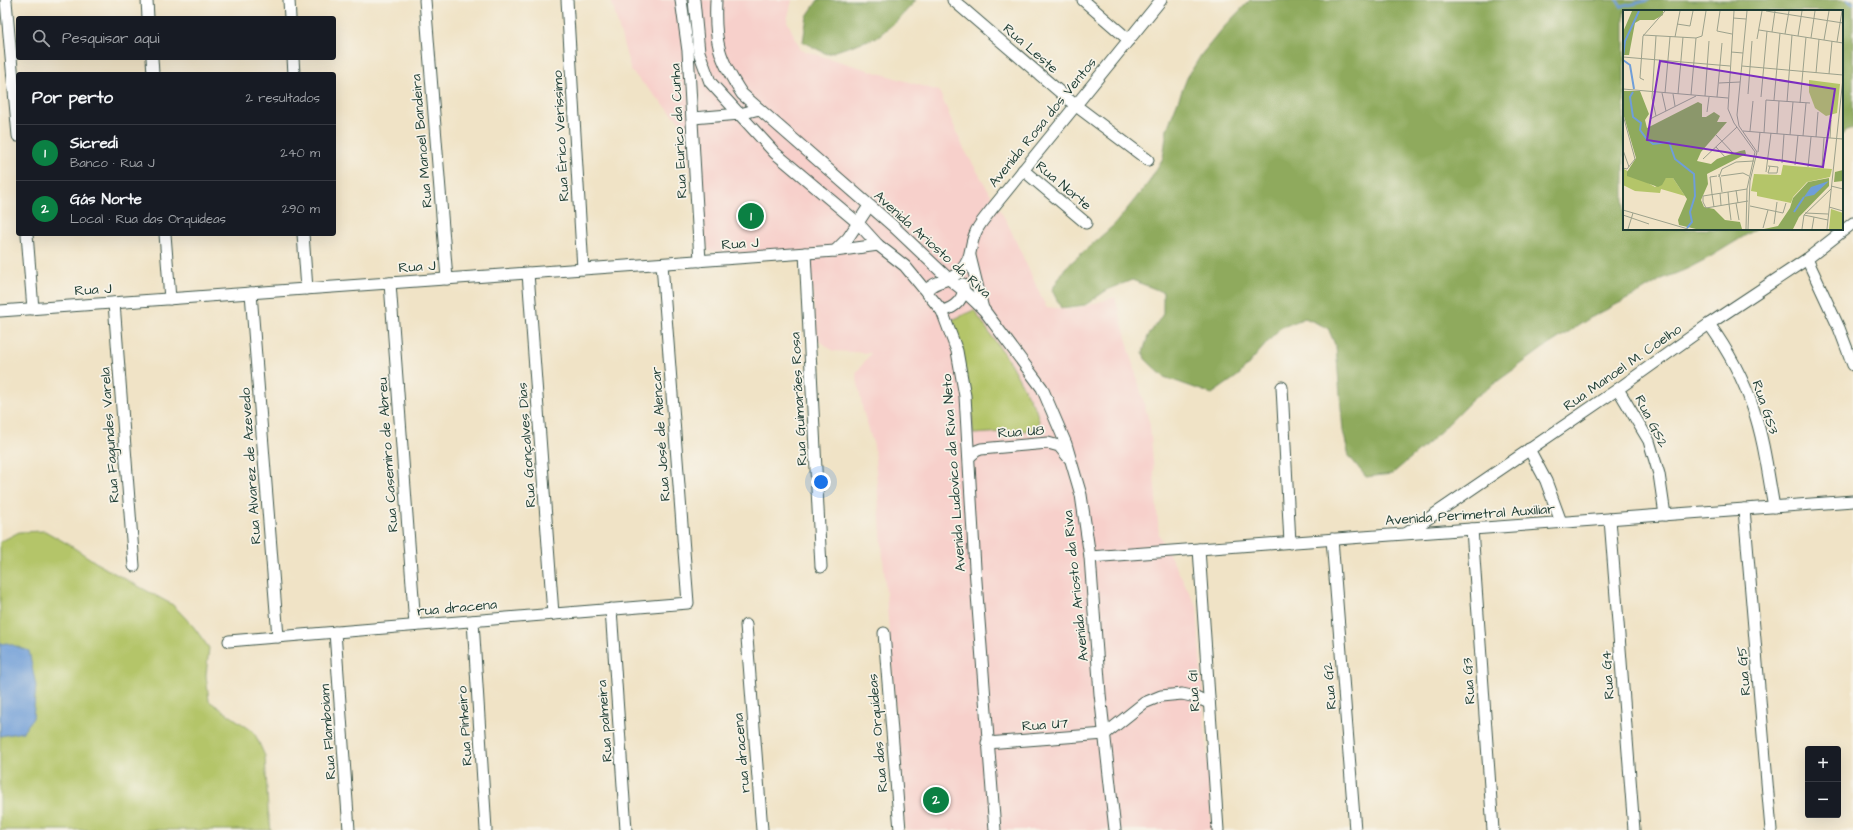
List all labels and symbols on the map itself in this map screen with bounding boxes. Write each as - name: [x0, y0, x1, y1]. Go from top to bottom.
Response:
- inset map: [1623, 10, 1843, 230]
- street label: Rua Leste: [998, 19, 1063, 79]
- street label: Avenida Rosa dos Ventos: [984, 53, 1102, 192]
- street label: Rua Eurico da Cunha: [665, 63, 693, 199]
- street label: Rua Érico Veríssimo: [548, 70, 574, 202]
- street label: Rua Manoel Bandeira: [406, 73, 438, 209]
- street label: Rua Norte: [1031, 156, 1096, 215]
- street label: Avenida Ariosto da Riva: [869, 186, 996, 303]
- pin: 1: [738, 201, 764, 231]
- street label: Rua J: [721, 233, 760, 255]
- street label: Rua J: [398, 256, 437, 278]
- street label: Rua J: [74, 279, 113, 301]
- street label: Rua Manoel M. Coelho: [1559, 319, 1686, 416]
- street label: Rua Guimarães Rosa: [786, 332, 812, 466]
- street label: Rua Fagundes Varela: [95, 366, 125, 503]
- street label: Rua José de Alencar: [646, 366, 676, 502]
- street label: Avenida Ludovico da Riva Neto: [937, 373, 971, 573]
- street label: Rua Casemiro de Abreu: [373, 377, 403, 533]
- street label: Rua GS3: [1747, 378, 1784, 437]
- street label: Rua Gonçalves Dias: [513, 382, 541, 508]
- street label: Rua Alvarez de Azevedo: [236, 387, 266, 545]
- street label: Rua GS2: [1629, 392, 1673, 451]
- street label: Rua U8: [997, 420, 1045, 444]
- your location: [811, 472, 831, 492]
- street label: Avenida Perimetral Auxiliar: [1385, 499, 1556, 531]
- street label: Avenida Ariosto da Riva: [1058, 509, 1094, 663]
- street label: rua dracena: [416, 595, 498, 621]
- street label: Rua G5: [1732, 645, 1756, 696]
- street label: Rua G4: [1596, 649, 1620, 700]
- street label: Rua G3: [1457, 657, 1481, 705]
- street label: Rua G2: [1318, 661, 1342, 710]
- street label: Rua G1: [1183, 669, 1205, 712]
- street label: Rua das Orquídeas: [863, 673, 893, 793]
- street label: Rua palmeira: [592, 679, 618, 763]
- street label: Rua Flamboiam: [315, 683, 341, 780]
- street label: Rua Pinheiro: [452, 685, 478, 767]
- street label: rua dracena: [729, 712, 755, 794]
- street label: Rua U7: [1021, 713, 1069, 737]
- pin: 2: [923, 785, 949, 815]

